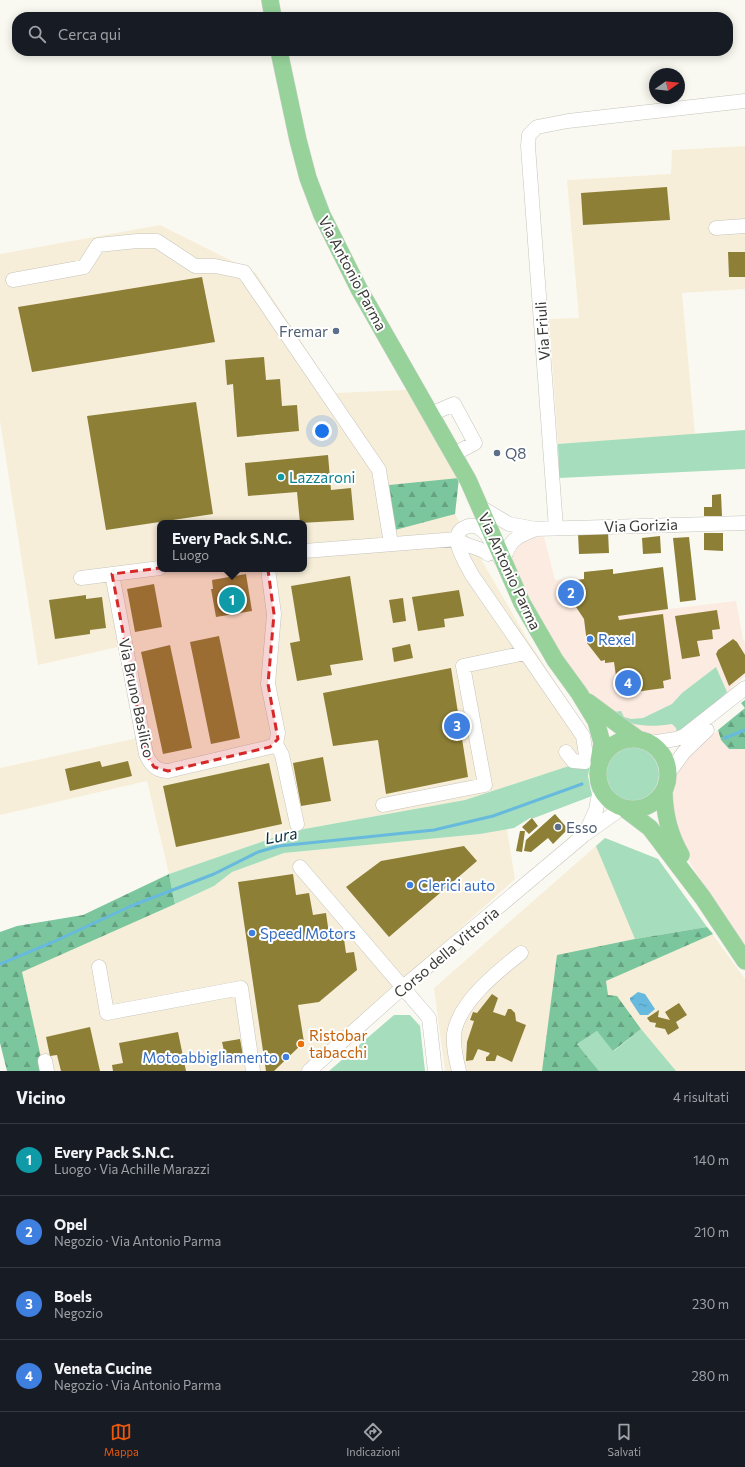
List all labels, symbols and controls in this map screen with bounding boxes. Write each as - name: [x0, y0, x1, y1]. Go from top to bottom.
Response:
- search box: [12, 12, 733, 56]
- icon: search: [26, 23, 48, 45]
- text: Cerca qui: [58, 25, 121, 43]
- north arrow: [649, 68, 685, 104]
- street label: Via Antonio Parma: [315, 213, 391, 333]
- street label: Via Friuli: [531, 301, 553, 361]
- place label: Fremar: [279, 322, 328, 340]
- marker: Fremar: [331, 326, 341, 336]
- your location: [312, 421, 332, 441]
- place label: Q8: [505, 444, 526, 462]
- marker: Q8: [492, 448, 502, 458]
- place label: Lazzaroni: [289, 468, 355, 486]
- marker: Lazzaroni: [276, 472, 286, 482]
- street label: Via Antonio Parma: [475, 510, 545, 632]
- street label: Via Gorizia: [604, 515, 678, 535]
- popup: [157, 520, 307, 572]
- text: Every Pack S.N.C.: [172, 529, 292, 547]
- text: Luogo: [172, 547, 209, 563]
- pin: 2: [558, 578, 584, 608]
- pin: 1: [219, 585, 245, 615]
- place label: Rexel: [598, 630, 635, 648]
- marker: Rexel: [585, 634, 595, 644]
- street label: Via Bruno Basilico: [116, 637, 158, 759]
- pin: 4: [615, 668, 641, 698]
- pin: 3: [444, 711, 470, 741]
- place label: Esso: [566, 818, 597, 836]
- marker: Esso: [553, 822, 563, 832]
- water label: Lura: [263, 823, 299, 847]
- place label: Clerici auto: [418, 876, 495, 894]
- marker: Clerici auto: [405, 880, 415, 890]
- street label: Corso della Vittoria: [390, 903, 502, 1001]
- place label: Speed Motors: [260, 924, 356, 942]
- marker: Speed Motors: [247, 928, 257, 938]
- place label: Ristobar tabacchi: [309, 1026, 367, 1061]
- marker: Ristobar tabacchi: [296, 1039, 306, 1049]
- place label: Motoabbigliamento: [142, 1048, 278, 1066]
- marker: Motoabbigliamento: [281, 1052, 291, 1062]
- text: Vicino: [16, 1087, 66, 1108]
- text: 4 risultati: [673, 1089, 729, 1105]
- text: Every Pack S.N.C.: [54, 1143, 174, 1161]
- text: 1: [26, 1152, 32, 1168]
- text: 140 m: [693, 1152, 729, 1168]
- text: Luogo · Via Achille Marazzi: [54, 1161, 210, 1177]
- text: Opel: [54, 1215, 87, 1233]
- text: 2: [25, 1224, 33, 1240]
- text: 210 m: [694, 1224, 729, 1240]
- text: Negozio · Via Antonio Parma: [54, 1233, 221, 1249]
- text: Boels: [54, 1287, 92, 1305]
- text: 3: [25, 1296, 33, 1312]
- text: 230 m: [692, 1296, 729, 1312]
- text: Negozio: [54, 1305, 103, 1321]
- text: Veneta Cucine: [54, 1359, 152, 1377]
- text: 4: [25, 1368, 33, 1384]
- text: 280 m: [692, 1368, 729, 1384]
- text: Negozio · Via Antonio Parma: [54, 1377, 221, 1393]
- tab: Mappa: [104, 1421, 139, 1458]
- tab: Indicazioni: [346, 1421, 400, 1458]
- tab: Salvati: [608, 1421, 641, 1458]

